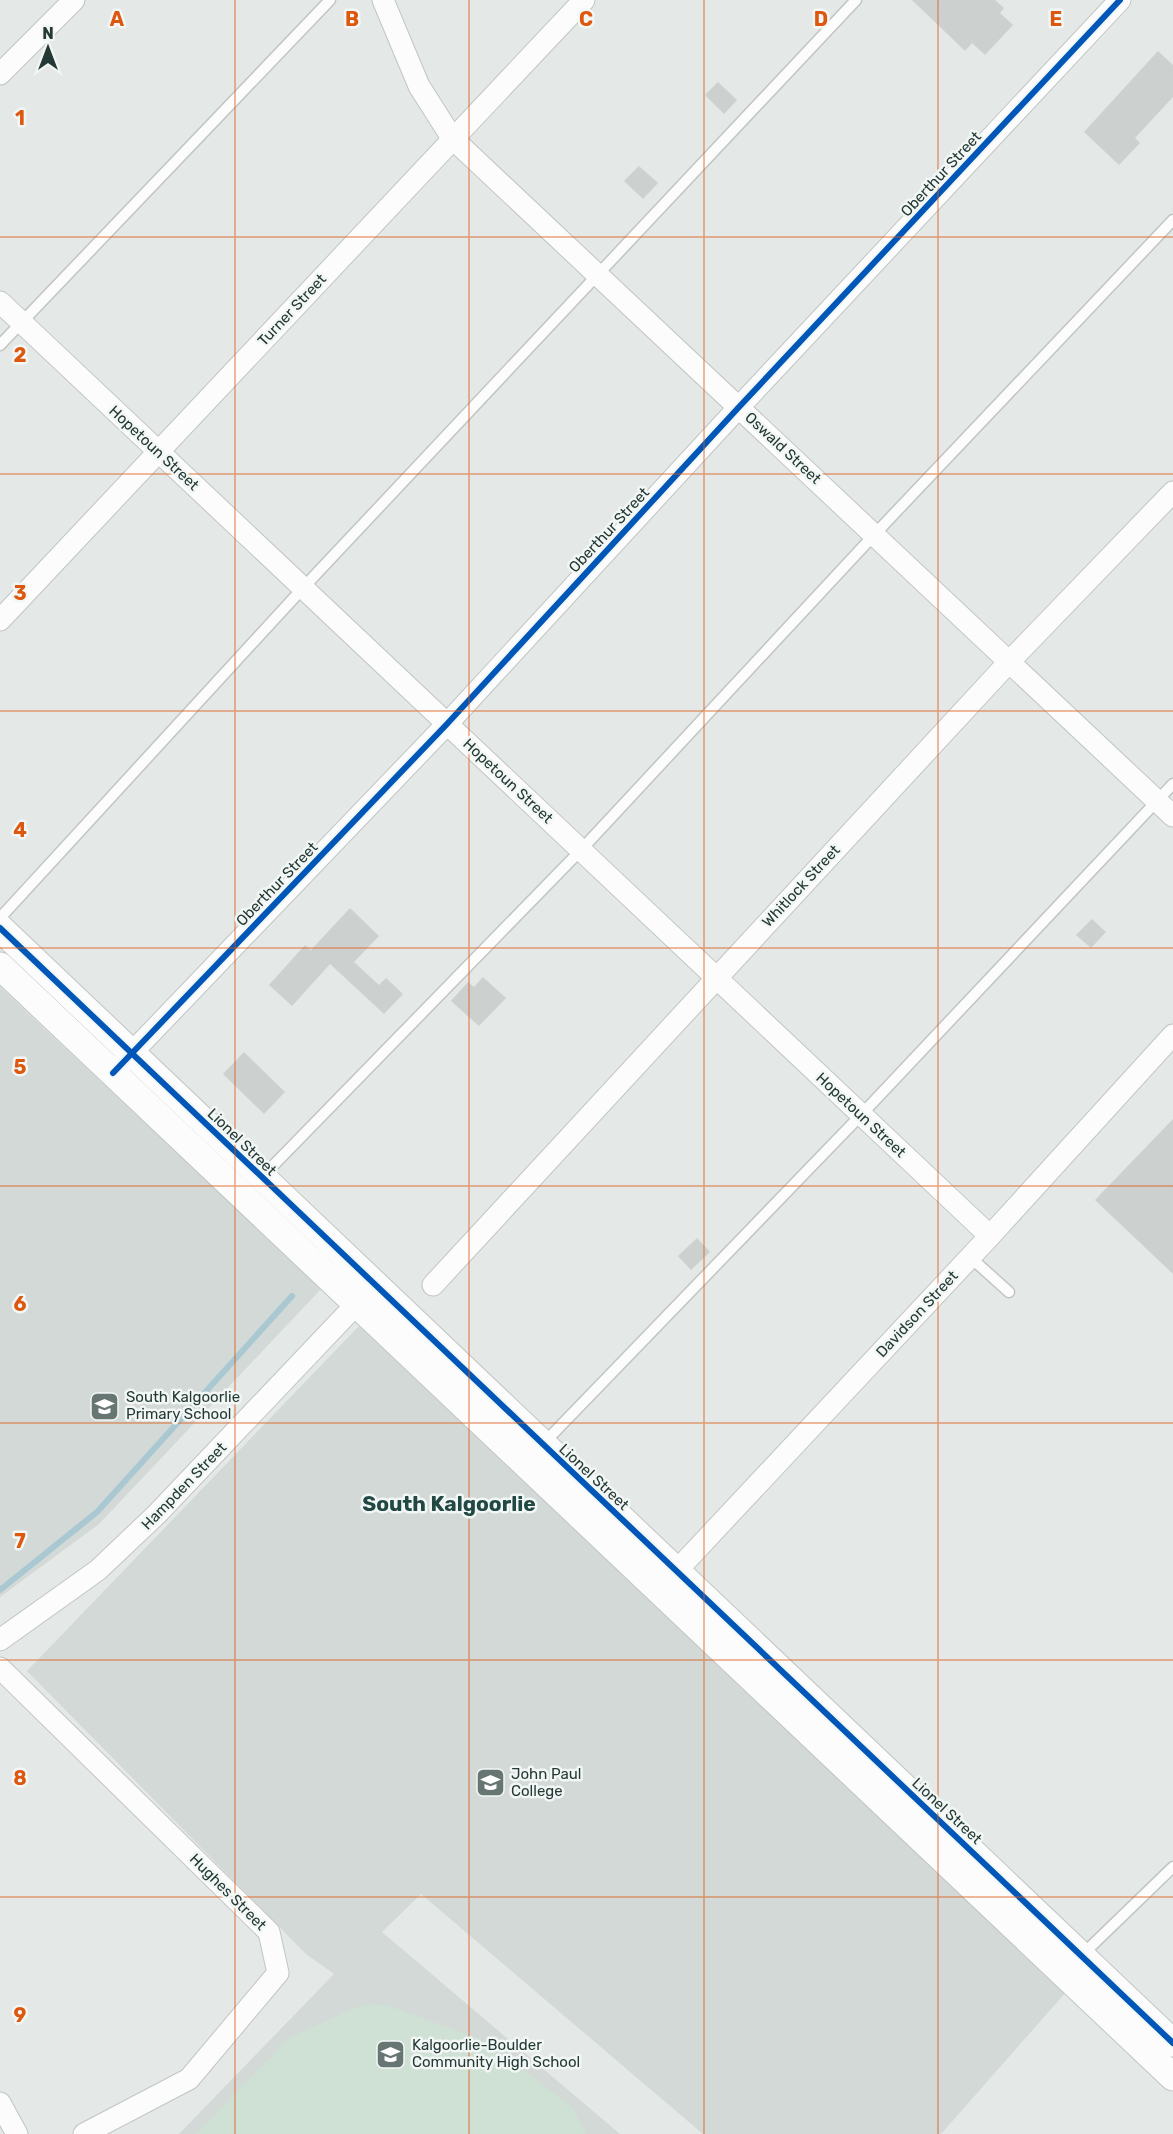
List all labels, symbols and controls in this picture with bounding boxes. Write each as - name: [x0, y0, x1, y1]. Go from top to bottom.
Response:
- text: A: [110, 7, 125, 31]
- text: B: [345, 7, 359, 31]
- text: C: [579, 7, 593, 31]
- text: D: [814, 7, 828, 31]
- text: E: [1050, 7, 1062, 31]
- north arrow: [18, 18, 78, 78]
- text: N: [42, 24, 54, 43]
- text: 1: [15, 106, 25, 130]
- street label: Oberthur Street: [897, 128, 985, 220]
- street label: Turner Street: [254, 270, 330, 350]
- text: 2: [14, 343, 27, 367]
- street label: Hopetoun Street: [105, 402, 203, 494]
- street label: Oswald Street: [741, 408, 825, 488]
- street label: Oberthur Street: [565, 484, 653, 576]
- text: 3: [13, 581, 27, 605]
- street label: Hopetoun Street: [459, 735, 557, 827]
- text: 4: [13, 818, 27, 842]
- street label: Oberthur Street: [232, 838, 322, 930]
- street label: Whitlock Street: [758, 841, 844, 931]
- text: 5: [14, 1055, 27, 1079]
- street label: Hopetoun Street: [812, 1069, 910, 1161]
- street label: Lionel Street: [204, 1105, 280, 1179]
- street label: Davidson Street: [872, 1267, 962, 1361]
- text: 6: [13, 1292, 27, 1316]
- place label: South Kalgoorlie Primary School: [126, 1388, 240, 1423]
- school or university icon: South Kalgoorlie Primary School: [89, 1390, 121, 1422]
- street label: Hampden Street: [138, 1438, 230, 1534]
- street label: Lionel Street: [555, 1440, 633, 1514]
- district label: South Kalgoorlie: [362, 1491, 536, 1516]
- text: 7: [14, 1529, 26, 1553]
- place label: John Paul College: [511, 1765, 581, 1800]
- text: 8: [13, 1766, 27, 1790]
- school or university icon: John Paul College: [474, 1767, 506, 1799]
- street label: Lionel Street: [908, 1774, 986, 1848]
- street label: Hughes Street: [186, 1850, 270, 1934]
- text: 9: [14, 2003, 27, 2027]
- place label: Kalgoorlie-Boulder Community High School: [412, 2036, 580, 2071]
- school or university icon: Kalgoorlie-Boulder Community High School: [375, 2038, 407, 2070]

